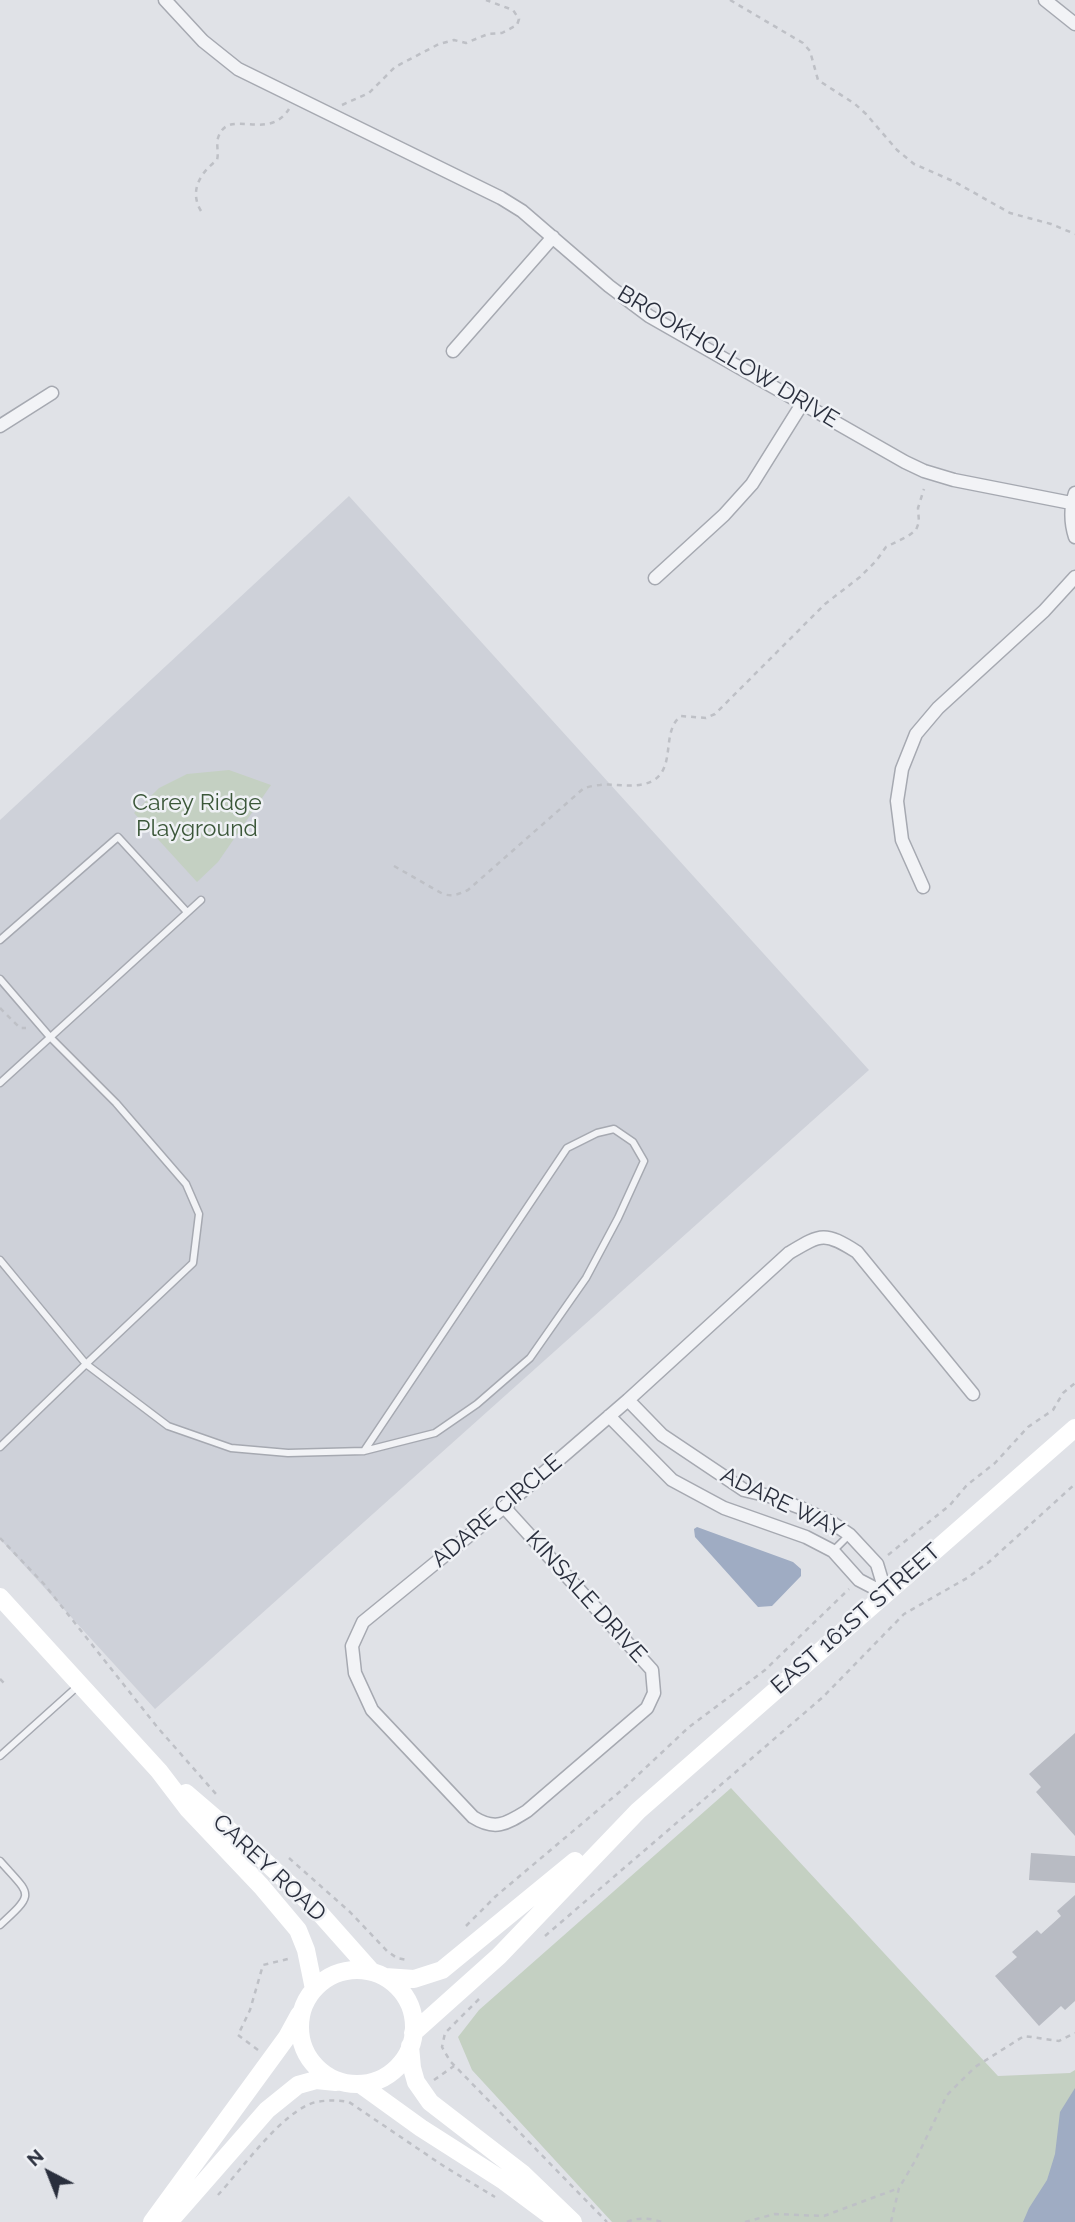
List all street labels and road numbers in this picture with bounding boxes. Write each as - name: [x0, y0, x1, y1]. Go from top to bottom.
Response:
- street label: BROOKHOLLOW DRIVE: [612, 280, 844, 434]
- street label: ADARE CIRCLE: [426, 1449, 568, 1573]
- street label: ADARE WAY: [716, 1461, 848, 1545]
- street label: KINSALE DRIVE: [520, 1526, 652, 1668]
- street label: EAST 161ST STREET: [766, 1538, 946, 1700]
- street label: CAREY ROAD: [207, 1809, 331, 1927]

